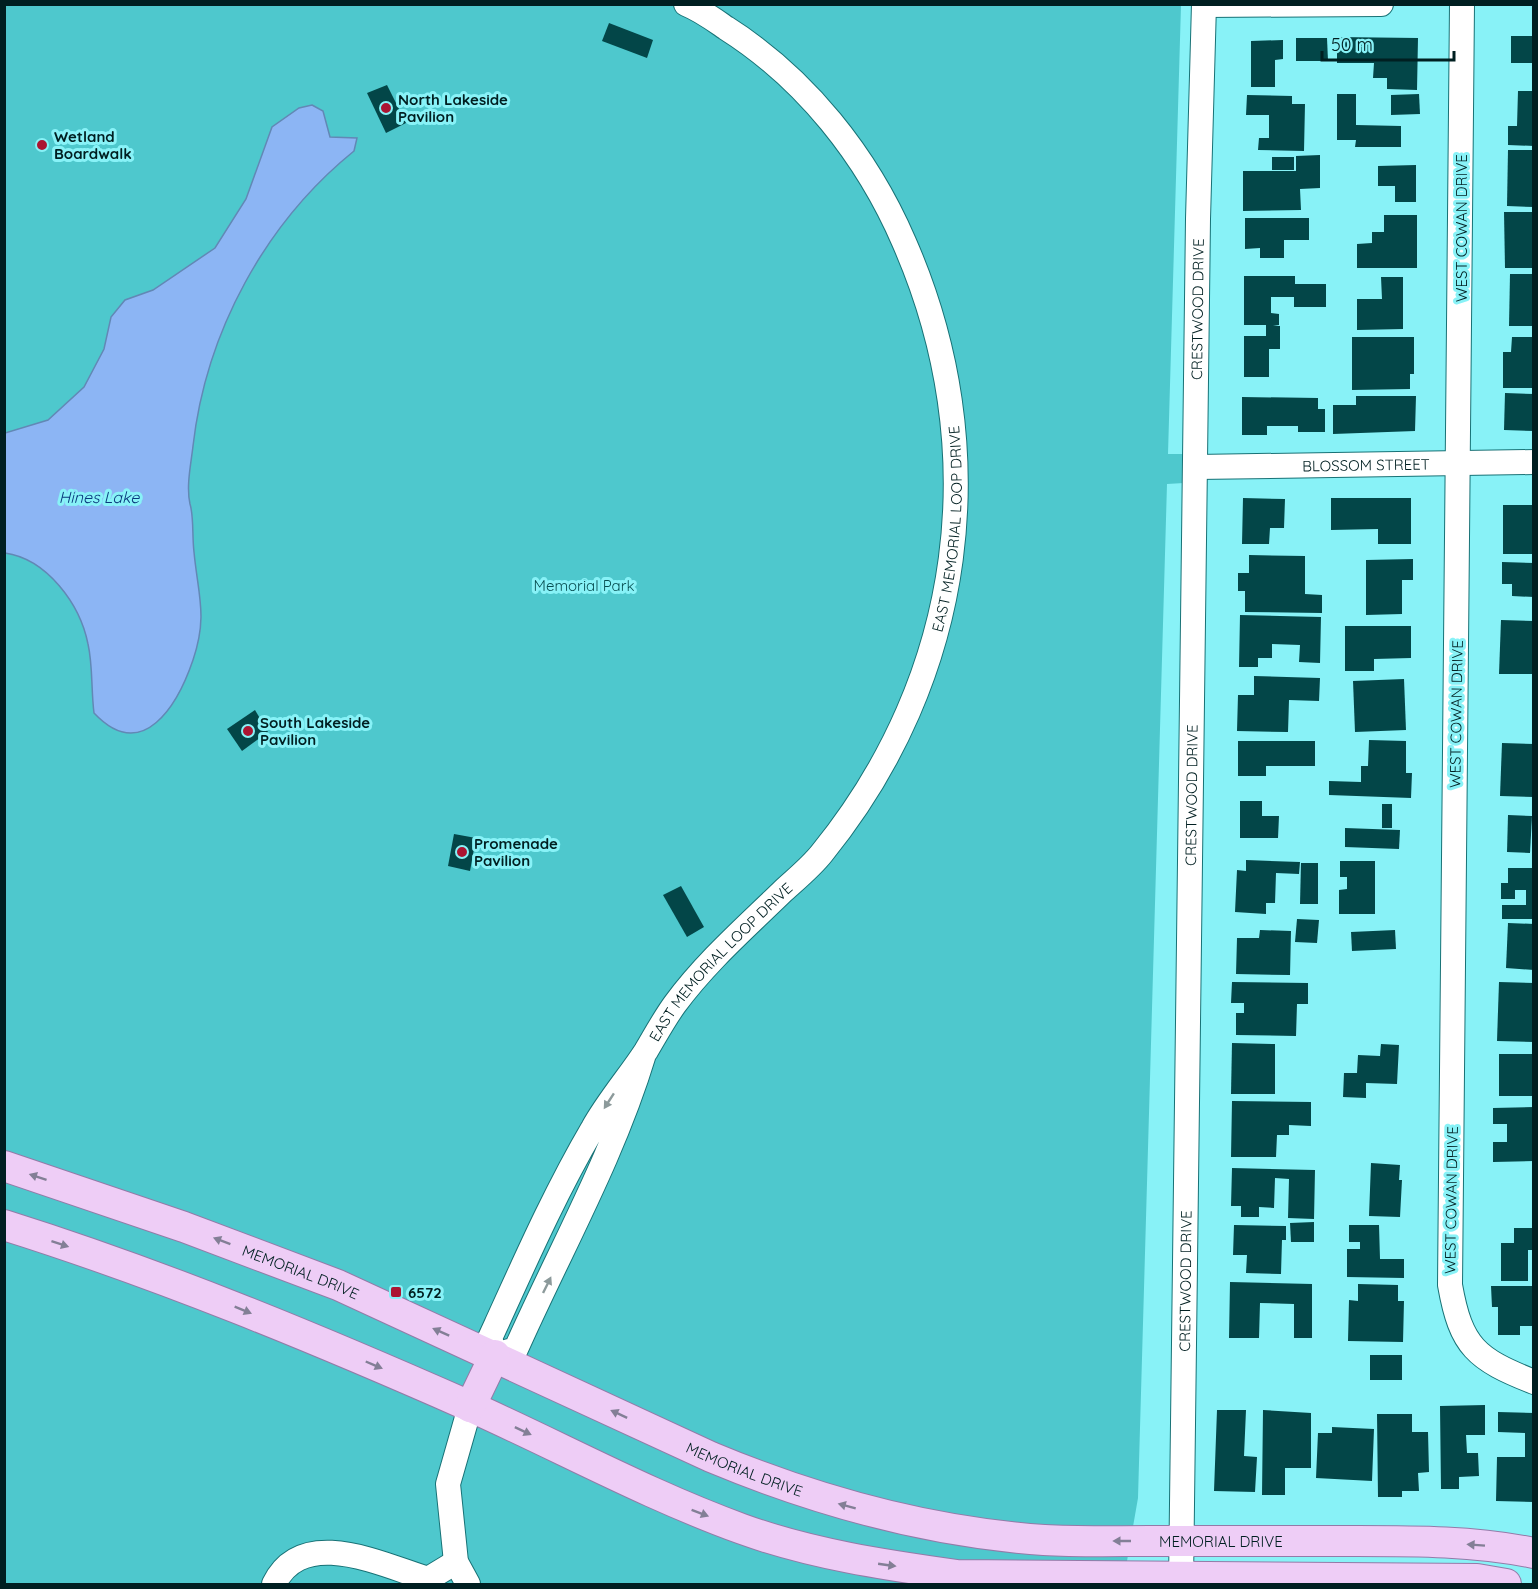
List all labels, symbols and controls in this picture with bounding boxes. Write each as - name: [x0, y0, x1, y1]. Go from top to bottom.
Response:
- scale bar: [1322, 24, 1454, 62]
- text: 50 m: [1331, 33, 1373, 56]
- place label: North Lakeside Pavilion: [398, 90, 508, 126]
- marker: North Lakeside Pavilion: [379, 101, 393, 115]
- place label: Wetland Boardwalk: [54, 127, 132, 163]
- marker: Wetland Boardwalk: [35, 138, 49, 152]
- street label: WEST COWAN DRIVE: [1452, 154, 1471, 302]
- street label: CRESTWOOD DRIVE: [1186, 238, 1207, 380]
- street label: EAST MEMORIAL LOOP DRIVE: [927, 425, 965, 634]
- street label: BLOSSOM STREET: [1302, 454, 1430, 475]
- water label: Hines Lake: [59, 487, 140, 507]
- park label: Memorial Park: [534, 576, 635, 595]
- street label: WEST COWAN DRIVE: [1445, 640, 1467, 788]
- place label: South Lakeside Pavilion: [260, 713, 370, 749]
- marker: South Lakeside Pavilion: [241, 724, 255, 738]
- street label: CRESTWOOD DRIVE: [1180, 724, 1201, 866]
- place label: Promenade Pavilion: [474, 834, 558, 870]
- marker: Promenade Pavilion: [455, 845, 469, 859]
- street label: EAST MEMORIAL LOOP DRIVE: [644, 878, 796, 1044]
- one-way arrow: [604, 1093, 615, 1109]
- street label: WEST COWAN DRIVE: [1440, 1126, 1462, 1274]
- one-way arrow: [29, 1171, 47, 1181]
- street label: CRESTWOOD DRIVE: [1174, 1210, 1195, 1352]
- one-way arrow: [213, 1236, 231, 1245]
- one-way arrow: [51, 1239, 69, 1249]
- street label: MEMORIAL DRIVE: [240, 1240, 362, 1303]
- one-way arrow: [541, 1276, 551, 1294]
- place label: 6572: [408, 1283, 442, 1302]
- marker: 6572: [389, 1285, 403, 1299]
- one-way arrow: [234, 1306, 252, 1315]
- one-way arrow: [433, 1327, 450, 1336]
- one-way arrow: [365, 1360, 382, 1369]
- one-way arrow: [610, 1409, 627, 1418]
- one-way arrow: [514, 1427, 531, 1436]
- street label: MEMORIAL DRIVE: [683, 1437, 805, 1500]
- one-way arrow: [838, 1501, 856, 1510]
- one-way arrow: [691, 1509, 709, 1518]
- street label: MEMORIAL DRIVE: [1159, 1532, 1283, 1551]
- one-way arrow: [1113, 1536, 1132, 1546]
- one-way arrow: [1466, 1540, 1485, 1549]
- one-way arrow: [878, 1560, 897, 1569]

